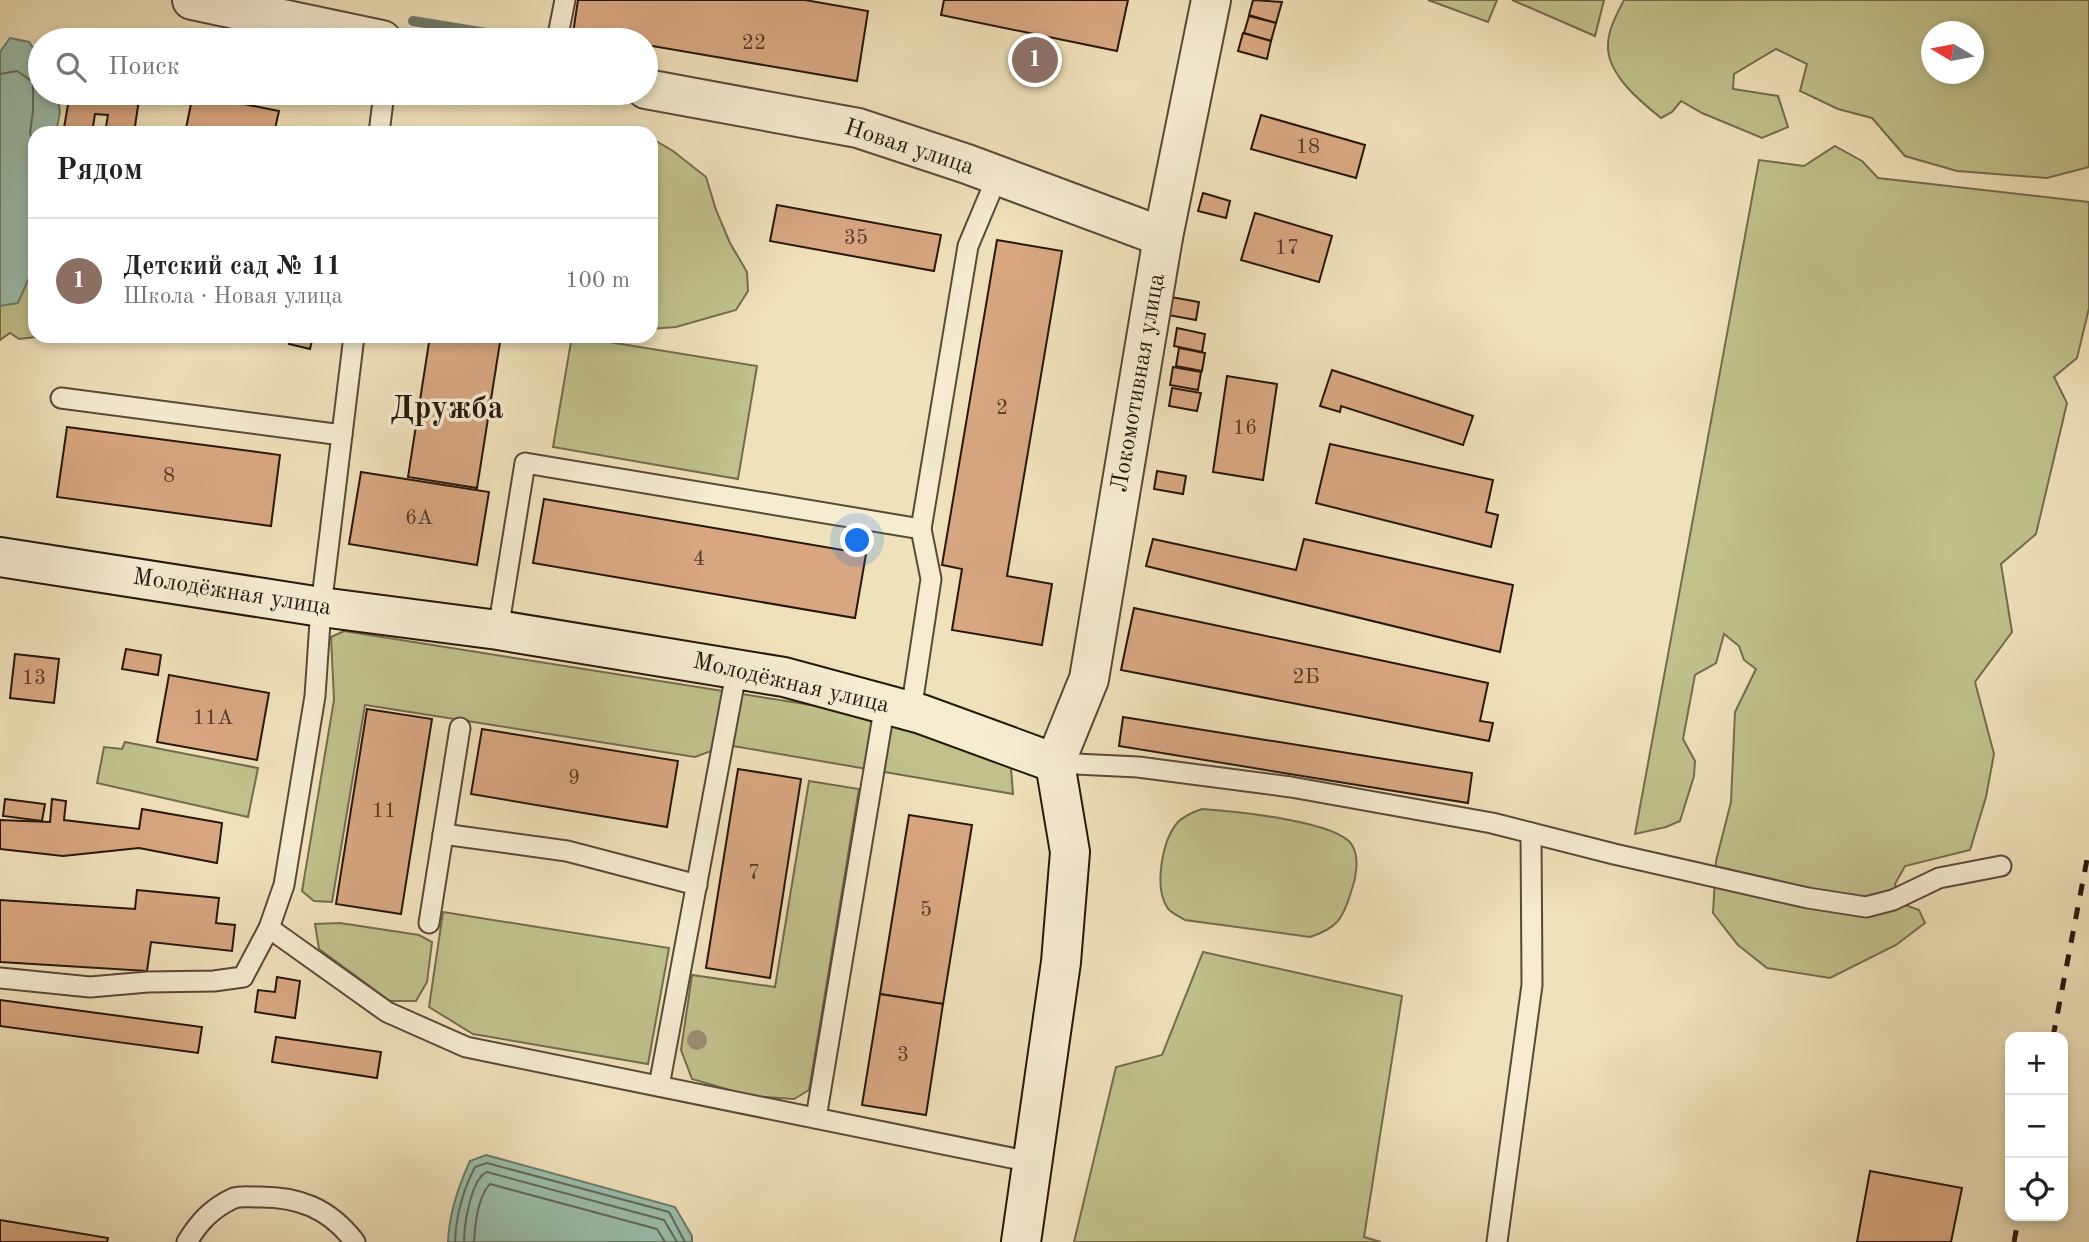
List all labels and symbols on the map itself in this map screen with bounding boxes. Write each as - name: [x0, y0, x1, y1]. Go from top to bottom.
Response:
- north arrow: [1921, 21, 1984, 84]
- house number: 22: [742, 33, 766, 54]
- pin: 1: [1012, 34, 1058, 86]
- street label: Новая улица: [841, 116, 977, 180]
- house number: 18: [1296, 137, 1320, 158]
- house number: 35: [844, 228, 868, 249]
- house number: 17: [1275, 238, 1299, 259]
- street label: Локомотивная улица: [1108, 272, 1170, 494]
- district label: Дружба: [390, 394, 504, 426]
- house number: 2: [996, 398, 1008, 419]
- house number: 16: [1233, 418, 1257, 439]
- house number: 8: [163, 466, 175, 487]
- house number: 6А: [405, 508, 433, 529]
- your location: [840, 523, 874, 557]
- house number: 4: [693, 549, 705, 570]
- street label: Молодёжная улица: [131, 565, 333, 621]
- street label: Молодёжная улица: [690, 650, 892, 718]
- house number: 2Б: [1292, 667, 1320, 688]
- house number: 13: [22, 668, 46, 689]
- house number: 11А: [193, 708, 233, 729]
- house number: 9: [568, 768, 580, 789]
- house number: 11: [372, 801, 396, 822]
- house number: 7: [748, 863, 760, 884]
- house number: 5: [920, 900, 932, 921]
- house number: 3: [897, 1045, 909, 1066]

